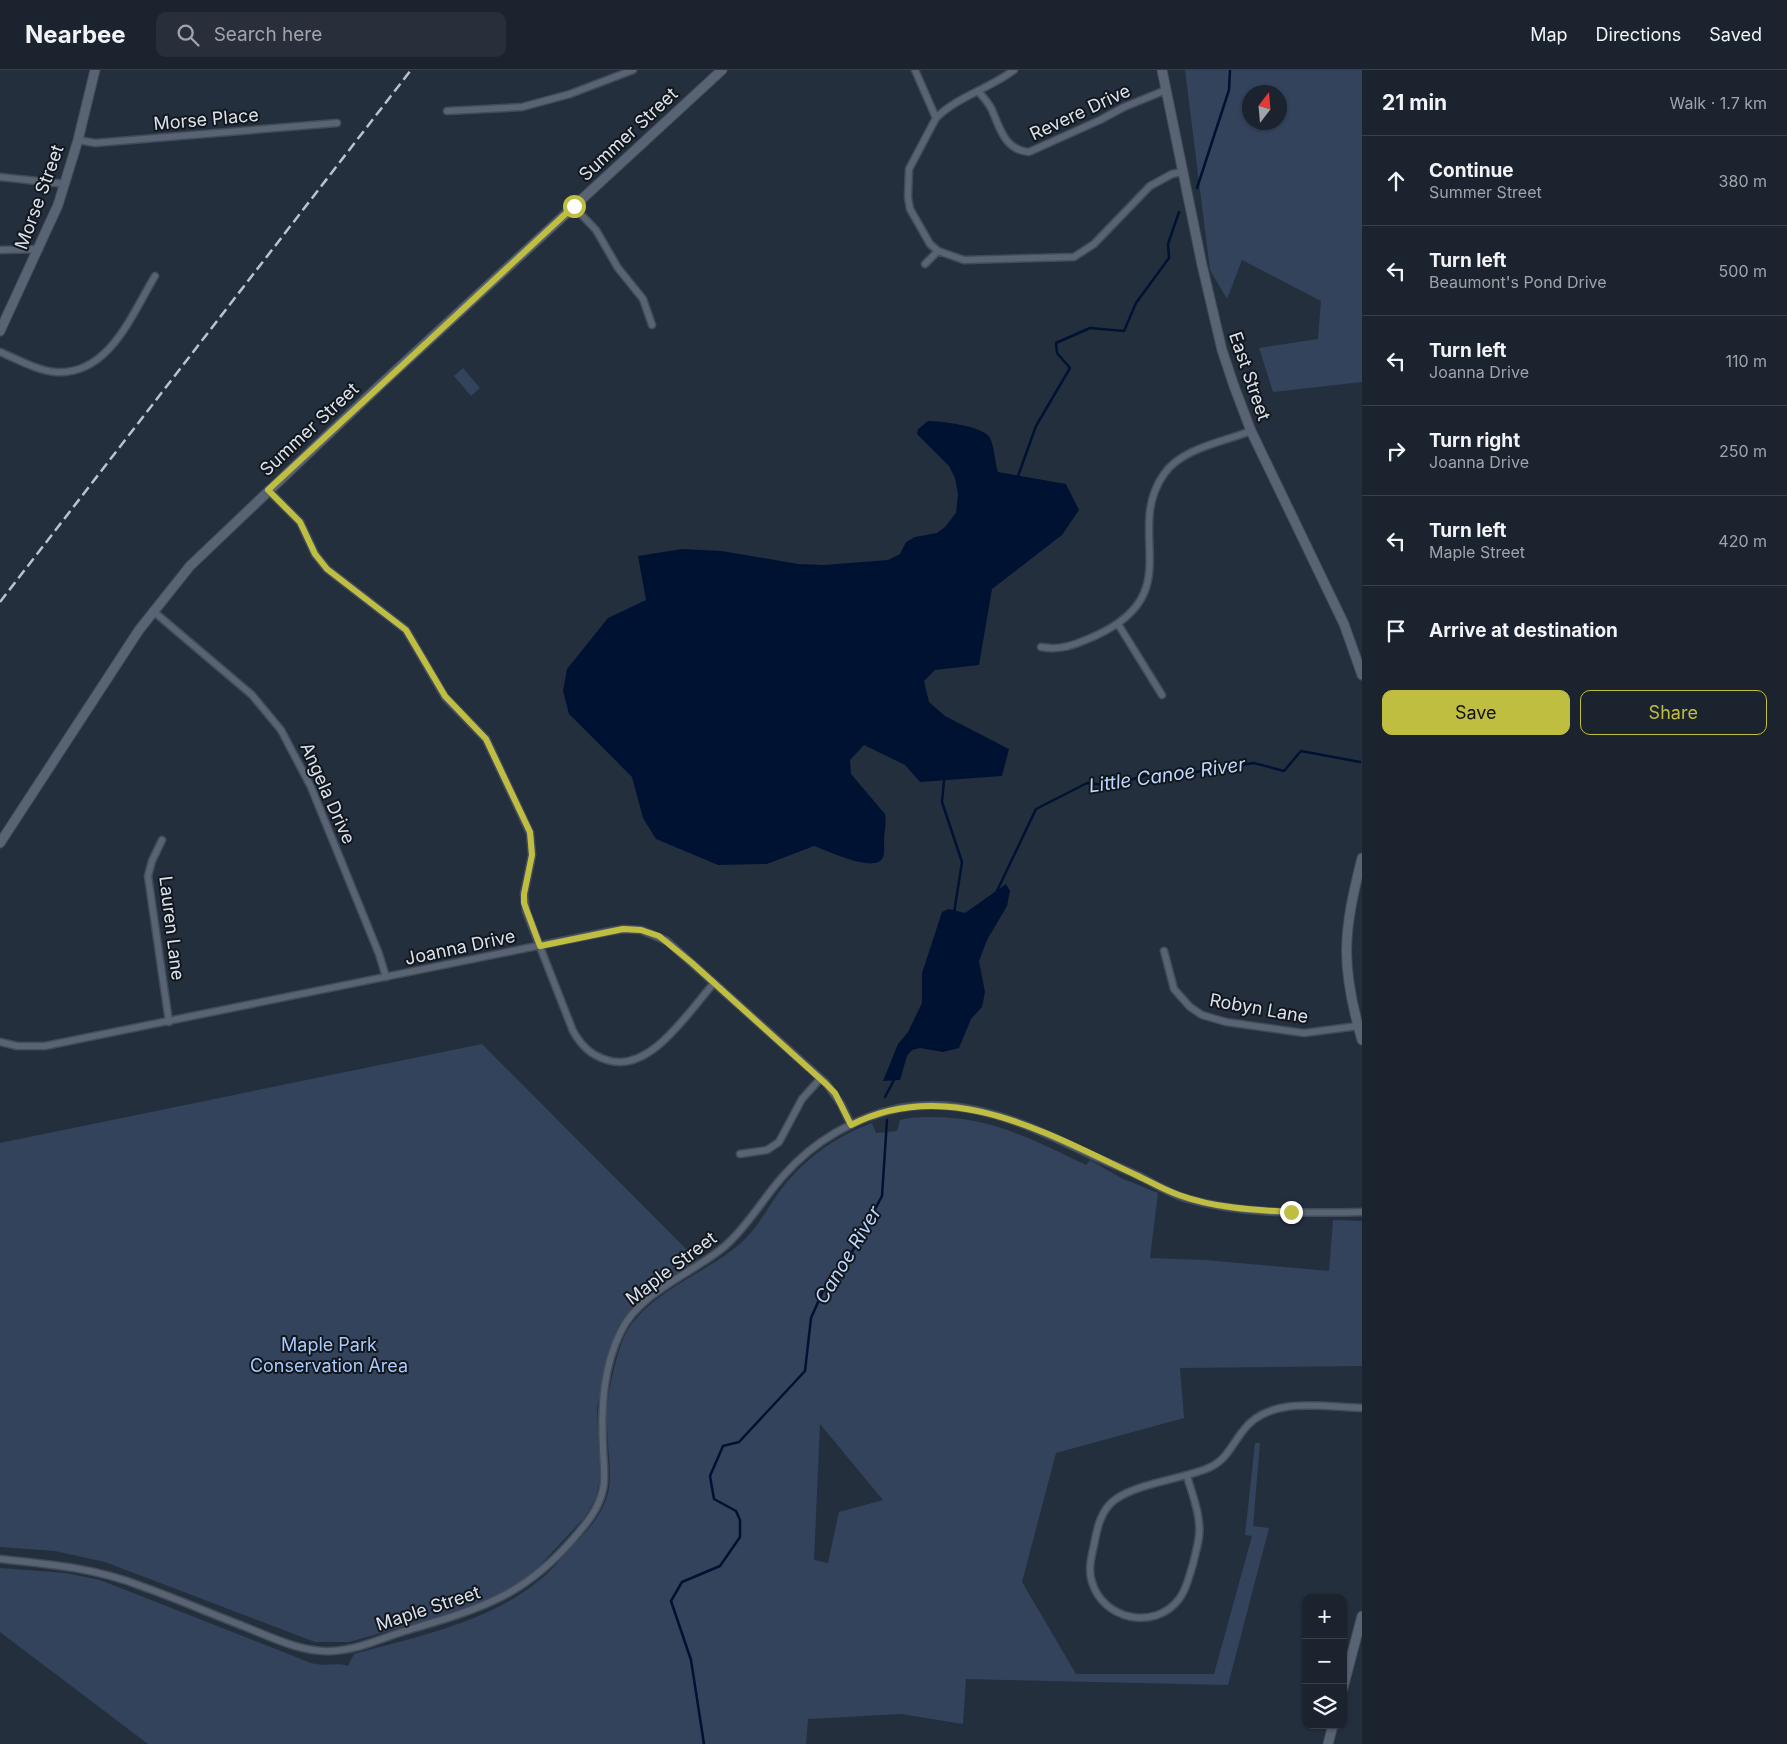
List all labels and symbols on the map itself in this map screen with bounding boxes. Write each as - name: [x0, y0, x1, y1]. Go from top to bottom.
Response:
- street label: Revere Drive: [1026, 80, 1134, 144]
- street label: Summer Street: [574, 83, 682, 185]
- north arrow: [1242, 85, 1287, 130]
- street label: Morse Place: [152, 104, 260, 134]
- street label: Morse Street: [10, 142, 68, 252]
- route start: [563, 195, 586, 218]
- street label: East Street: [1225, 329, 1275, 423]
- street label: Summer Street: [255, 378, 363, 480]
- street label: Angela Drive: [296, 739, 360, 847]
- water label: Little Canoe River: [1087, 753, 1248, 797]
- street label: Lauren Lane: [155, 875, 189, 981]
- street label: Joanna Drive: [403, 925, 517, 969]
- street label: Robyn Lane: [1208, 989, 1310, 1027]
- water label: Canoe River: [810, 1201, 887, 1308]
- route end: [1280, 1201, 1303, 1224]
- street label: Maple Street: [622, 1227, 721, 1309]
- park label: Maple Park Conservation Area: [250, 1334, 408, 1376]
- street label: Maple Street: [373, 1581, 483, 1635]

